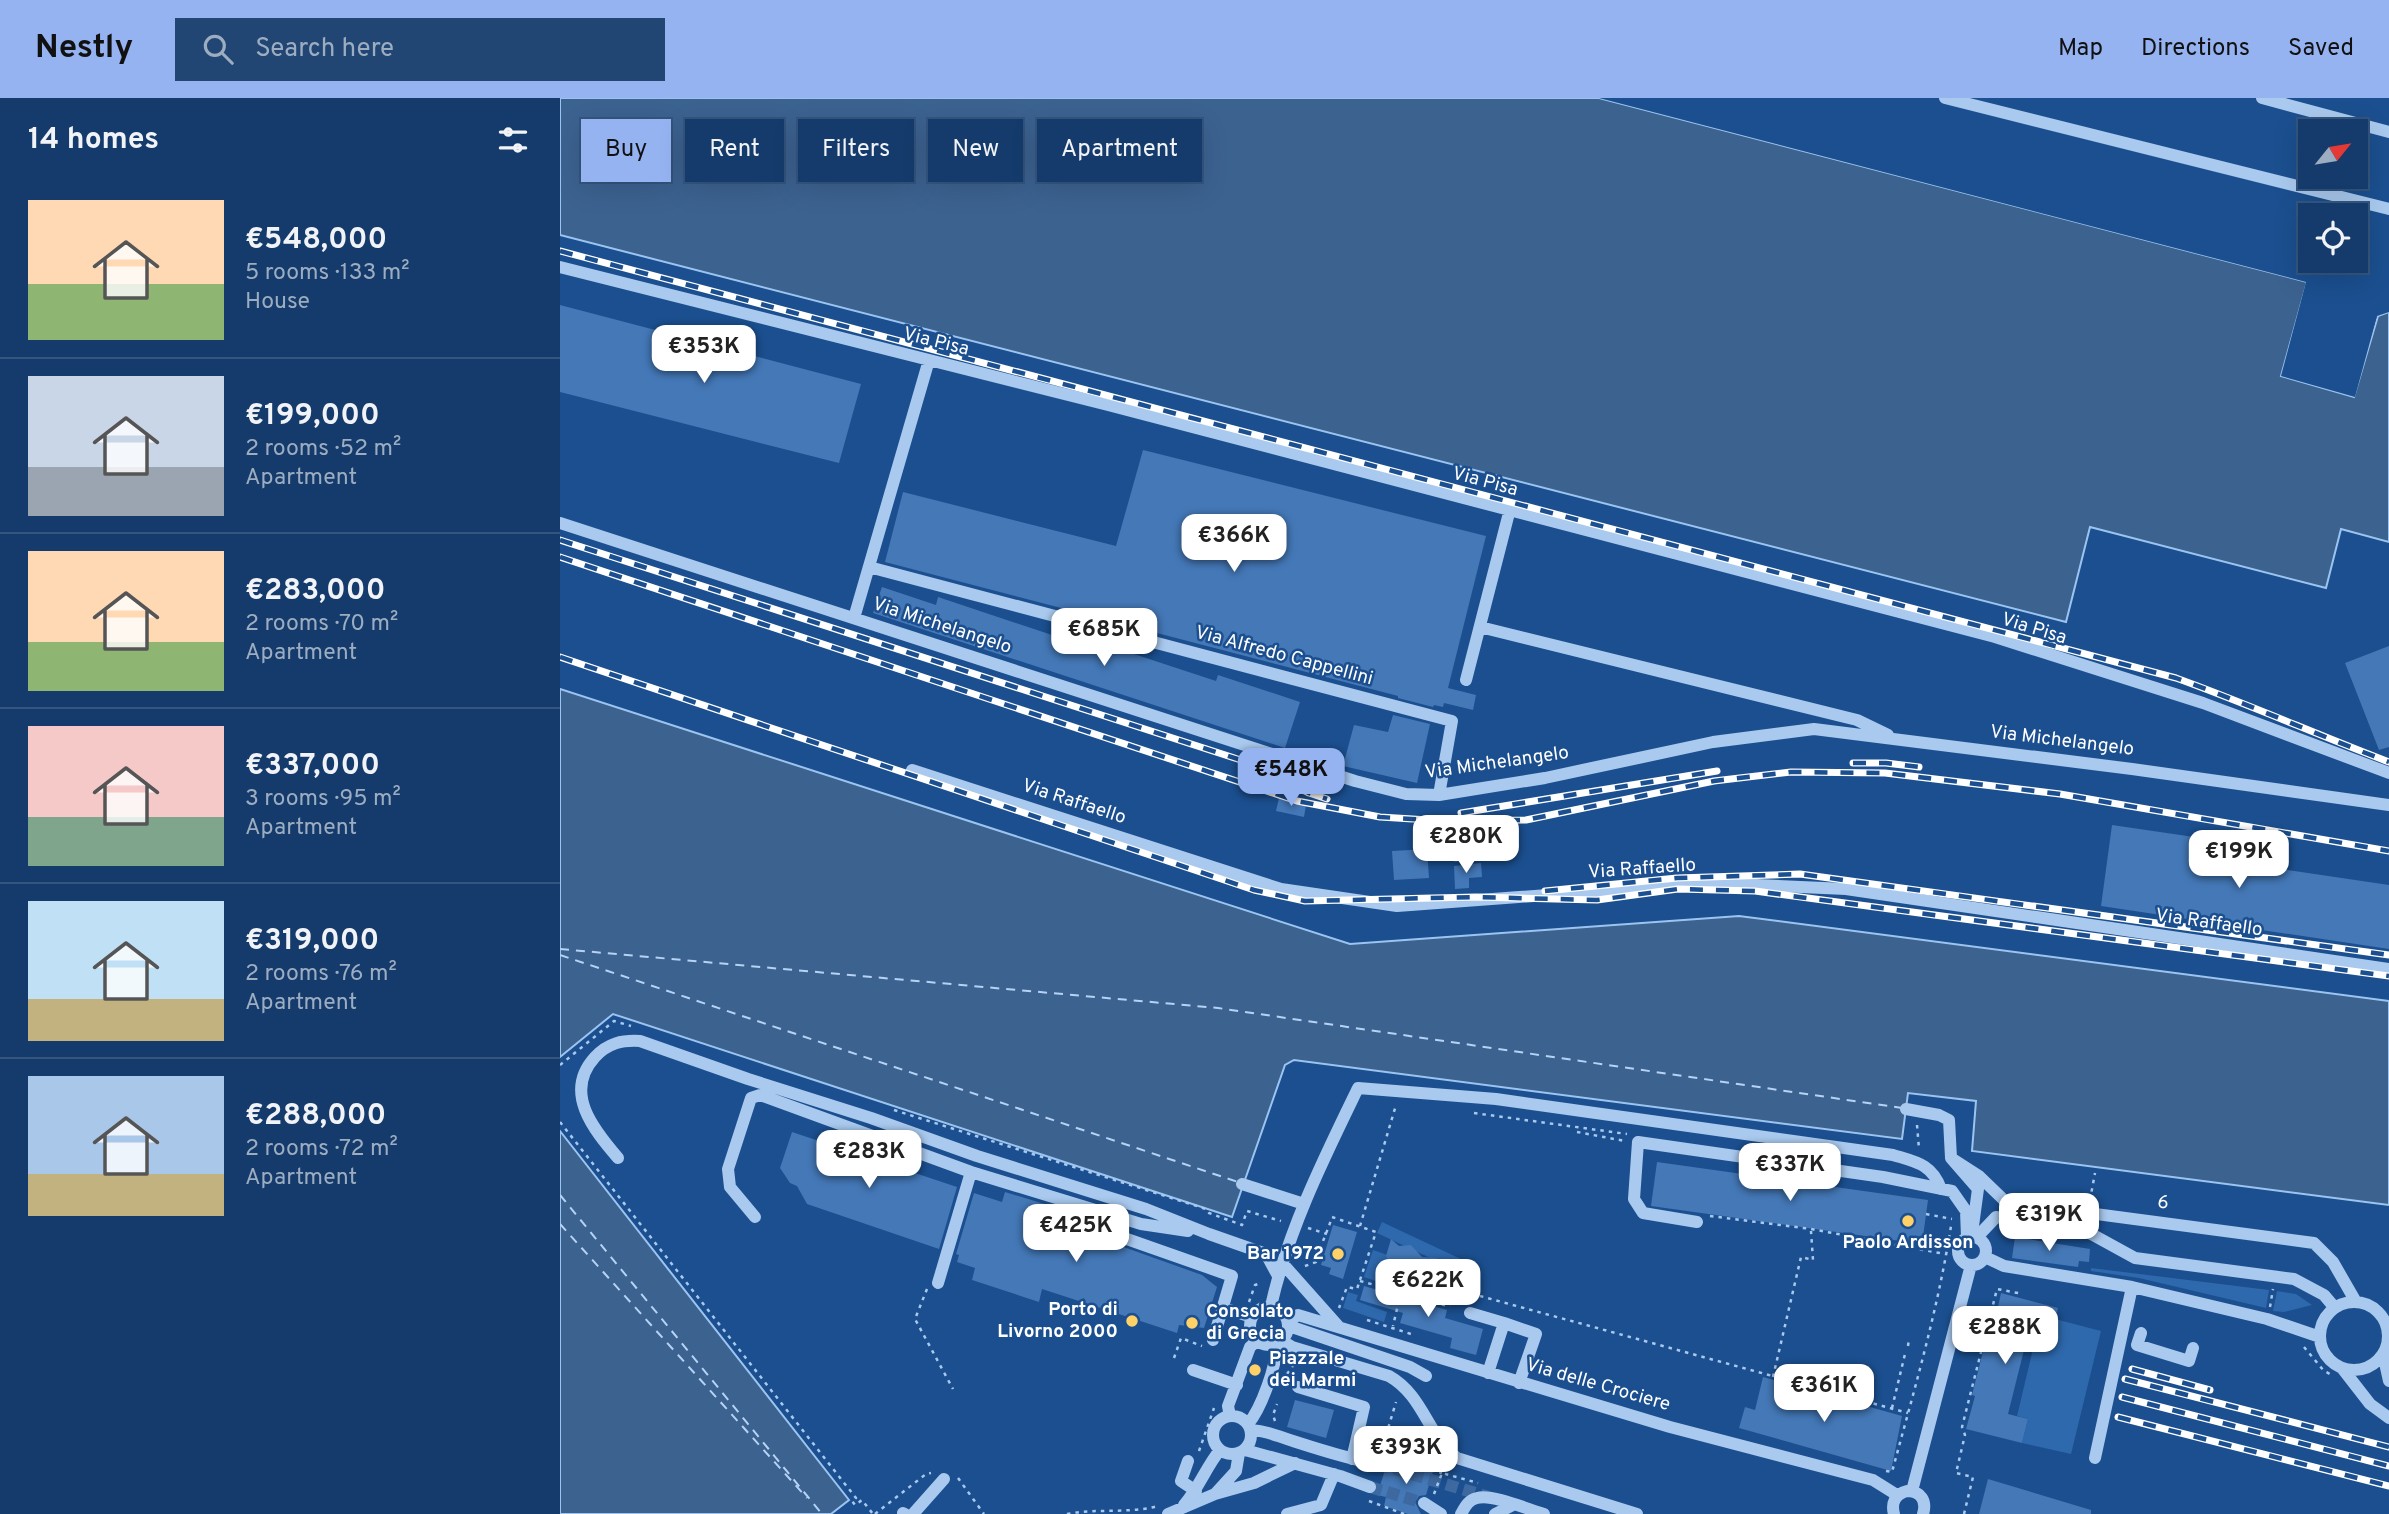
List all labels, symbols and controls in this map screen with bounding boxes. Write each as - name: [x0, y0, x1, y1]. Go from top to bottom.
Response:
- search box: [175, 18, 665, 81]
- text: Nestly: [35, 28, 133, 70]
- icon: search: [199, 30, 237, 68]
- text: Search here: [255, 33, 394, 66]
- text: Map: [2058, 34, 2103, 64]
- text: Directions: [2141, 34, 2250, 64]
- text: Saved: [2288, 34, 2354, 64]
- chip: Buy: [581, 119, 671, 182]
- chip: Rent: [685, 119, 784, 182]
- chip: Filters: [798, 119, 914, 182]
- chip: New: [928, 119, 1023, 182]
- chip: Apartment: [1037, 119, 1202, 182]
- north arrow: [2298, 119, 2368, 189]
- map controls: [2298, 119, 2368, 273]
- icon: filters: [494, 121, 532, 159]
- text: 14 homes: [28, 122, 159, 159]
- button: locate: [2298, 203, 2368, 273]
- text: €548,000: [245, 222, 387, 259]
- icon: home: [84, 228, 168, 312]
- text: 5 rooms · 133 m²: [245, 259, 410, 288]
- text: House: [245, 288, 310, 317]
- street label: Via Pisa: [901, 322, 971, 362]
- pin: €353K: [655, 326, 753, 385]
- text: €353K: [668, 333, 740, 362]
- text: €199,000: [245, 398, 380, 435]
- icon: home: [84, 404, 168, 488]
- text: 2 rooms · 52 m²: [245, 435, 401, 464]
- street label: Via Pisa: [1449, 462, 1521, 502]
- text: Apartment: [245, 464, 357, 493]
- pin: €366K: [1185, 514, 1283, 574]
- text: €366K: [1198, 522, 1270, 551]
- text: €283,000: [245, 573, 385, 610]
- icon: home: [84, 579, 168, 663]
- street label: Via Michelangelo: [869, 592, 1015, 660]
- pin: €685K: [1055, 608, 1153, 668]
- street label: Via Pisa: [1998, 608, 2070, 650]
- text: 2 rooms · 70 m²: [245, 610, 398, 639]
- text: €685K: [1067, 616, 1141, 645]
- street label: Via Alfredo Cappellini: [1192, 621, 1376, 691]
- text: Apartment: [245, 639, 357, 668]
- street label: Via Michelangelo: [1989, 720, 2135, 762]
- street label: Via Michelangelo: [1423, 741, 1571, 785]
- text: €337,000: [245, 748, 380, 785]
- pin: €548K: [1242, 748, 1340, 808]
- icon: home: [84, 754, 168, 838]
- text: €548K: [1254, 756, 1328, 785]
- street label: Via Raffaello: [1019, 774, 1129, 830]
- text: 3 rooms · 95 m²: [245, 785, 401, 814]
- text: Apartment: [245, 814, 357, 843]
- pin: €280K: [1417, 816, 1515, 875]
- text: €280K: [1429, 823, 1503, 852]
- pin: €199K: [2190, 830, 2288, 890]
- text: €199K: [2205, 838, 2273, 867]
- street label: Via Raffaello: [1587, 853, 1697, 885]
- street label: Via Raffaello: [2154, 904, 2264, 942]
- text: €319,000: [245, 923, 379, 960]
- icon: home: [84, 929, 168, 1013]
- text: 2 rooms · 76 m²: [245, 960, 397, 989]
- text: Apartment: [245, 989, 357, 1018]
- text: €288,000: [245, 1098, 386, 1135]
- icon: home: [84, 1104, 168, 1188]
- pin: €283K: [820, 1130, 918, 1190]
- text: 2 rooms · 72 m²: [245, 1135, 398, 1164]
- text: €283K: [832, 1138, 906, 1167]
- pin: €337K: [1741, 1144, 1839, 1203]
- text: €337K: [1755, 1151, 1825, 1180]
- text: Apartment: [245, 1164, 357, 1193]
- street label: 6: [2156, 1190, 2170, 1216]
- pin: €319K: [2000, 1194, 2098, 1253]
- text: €319K: [2015, 1201, 2083, 1230]
- pin: €425K: [1027, 1204, 1125, 1264]
- text: €425K: [1039, 1212, 1113, 1241]
- marker: Paolo Ardisson: [1900, 1213, 1916, 1229]
- place label: Paolo Ardisson: [1842, 1231, 1974, 1255]
- place label: Bar 1972: [1247, 1242, 1324, 1266]
- marker: Bar 1972: [1330, 1246, 1346, 1262]
- pin: €622K: [1379, 1260, 1477, 1319]
- text: €622K: [1391, 1267, 1465, 1296]
- place label: Porto di Livorno 2000: [997, 1298, 1118, 1344]
- place label: Consolato di Grecia: [1206, 1300, 1294, 1346]
- pin: €288K: [1956, 1306, 2054, 1366]
- marker: Porto di Livorno 2000: [1124, 1313, 1140, 1329]
- text: €288K: [1968, 1314, 2042, 1343]
- marker: Consolato di Grecia: [1184, 1315, 1200, 1331]
- place label: Piazzale dei Marmi: [1269, 1347, 1356, 1393]
- street label: Via delle Crociere: [1523, 1353, 1673, 1417]
- marker: Piazzale dei Marmi: [1247, 1362, 1263, 1378]
- pin: €361K: [1775, 1364, 1873, 1424]
- text: €361K: [1790, 1372, 1858, 1401]
- pin: €393K: [1357, 1426, 1455, 1486]
- text: €393K: [1370, 1434, 1442, 1463]

